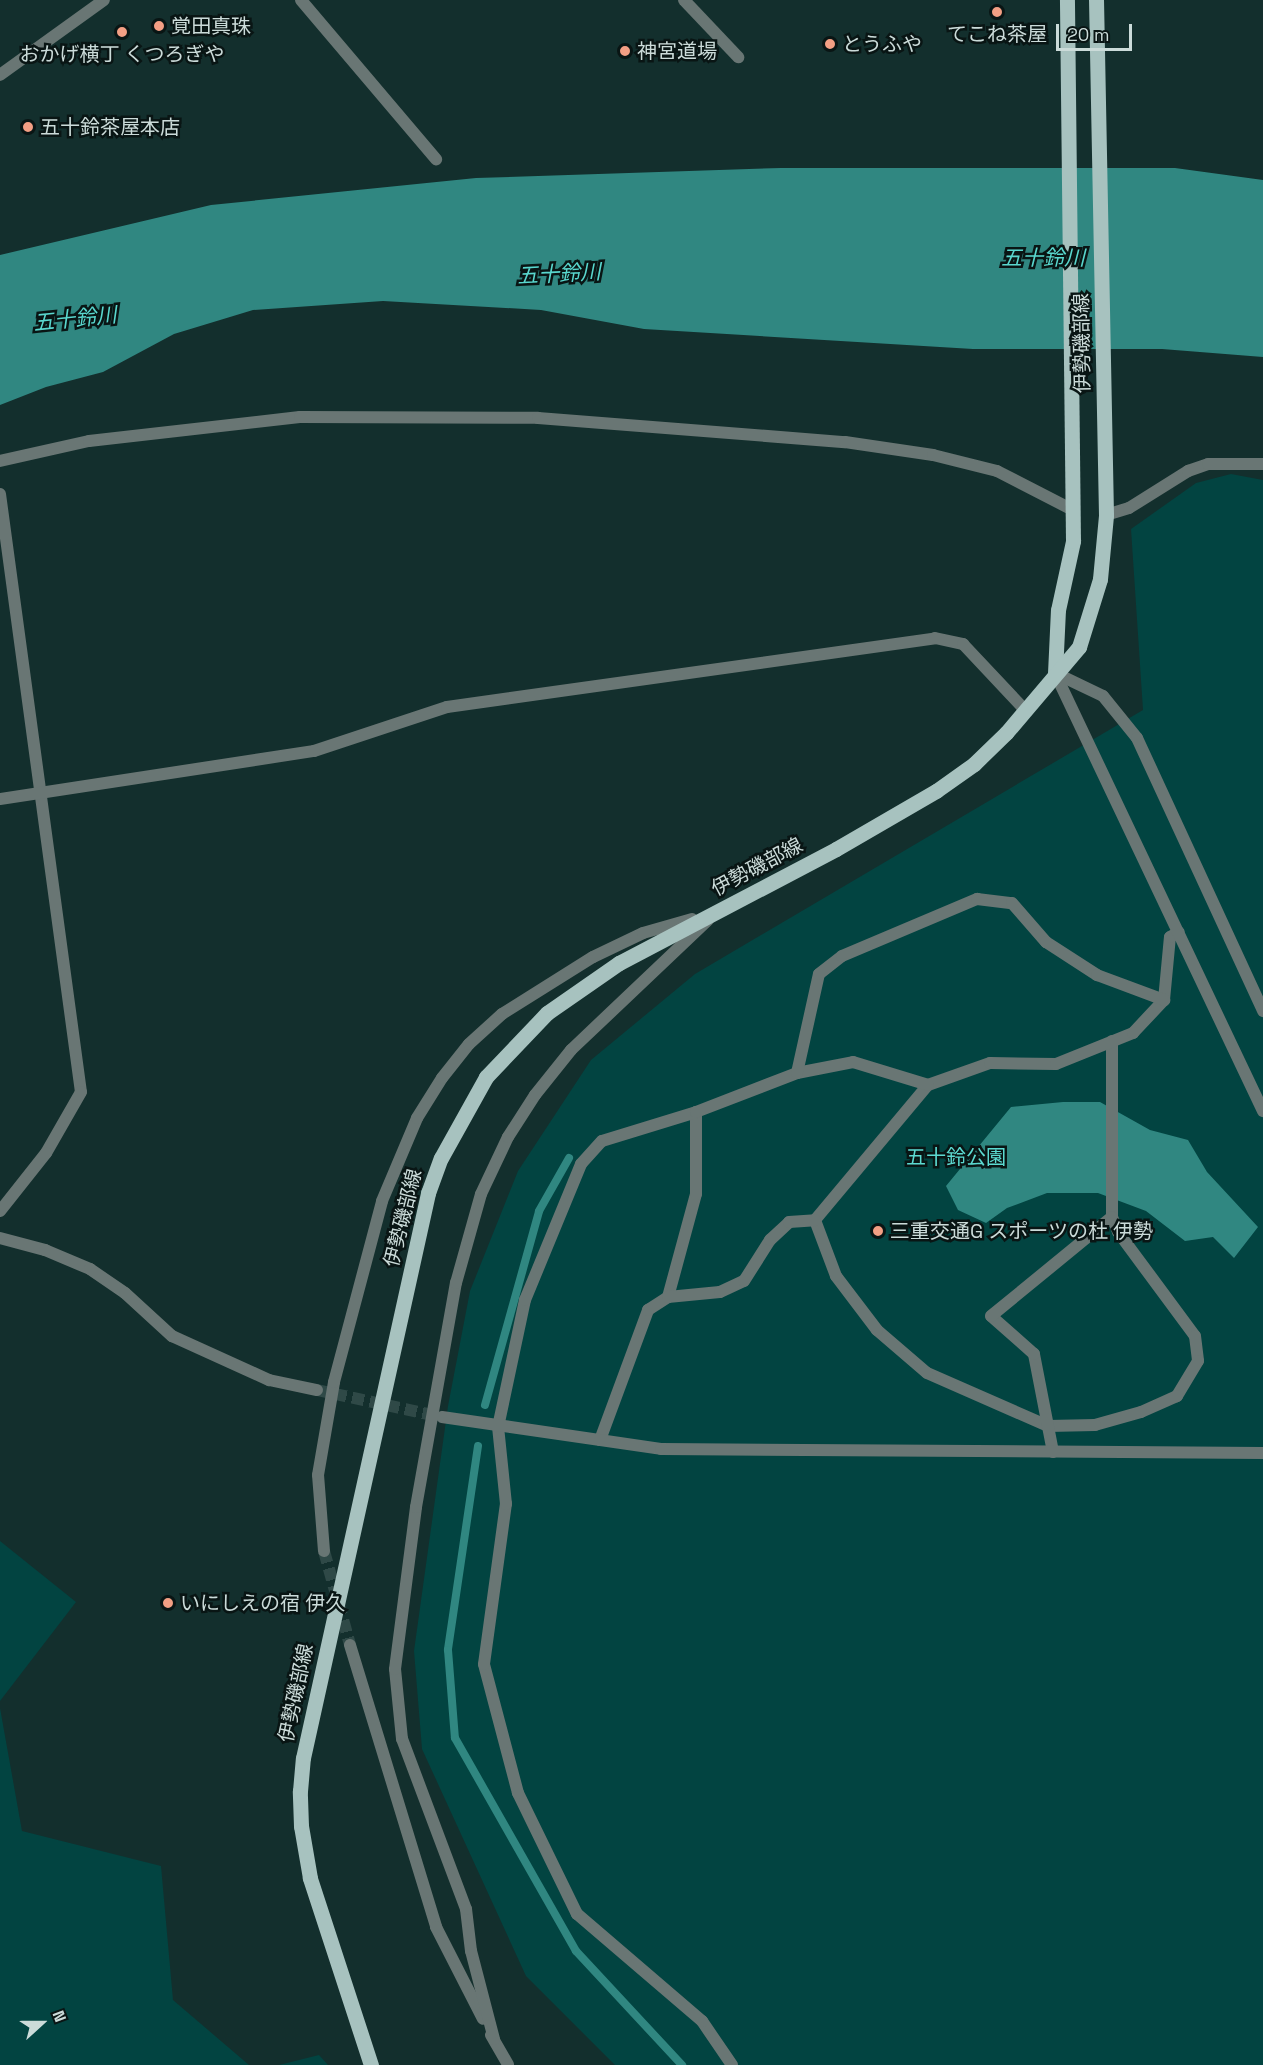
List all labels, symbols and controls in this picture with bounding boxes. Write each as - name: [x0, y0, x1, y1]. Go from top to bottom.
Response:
- marker: てこね茶屋: [990, 5, 1004, 19]
- scale bar: [1059, 12, 1136, 50]
- place label: 覚田真珠: [171, 14, 251, 38]
- marker: 覚田真珠: [152, 19, 166, 33]
- place label: てこね茶屋: [947, 22, 1047, 46]
- text: 20 m: [1067, 23, 1110, 46]
- marker: おかげ横丁 くつろぎや: [115, 25, 129, 39]
- place label: とうふや: [842, 32, 922, 56]
- marker: とうふや: [823, 37, 837, 51]
- place label: 神宮道場: [637, 39, 717, 63]
- place label: おかげ横丁 くつろぎや: [19, 42, 225, 66]
- marker: 神宮道場: [618, 44, 632, 58]
- place label: 五十鈴茶屋本店: [40, 115, 180, 139]
- marker: 五十鈴茶屋本店: [21, 120, 35, 134]
- water label: 五十鈴川: [1001, 245, 1085, 271]
- water label: 五十鈴川: [516, 259, 602, 289]
- street label: 伊勢磯部線: [1069, 293, 1095, 393]
- water label: 五十鈴川: [32, 302, 118, 336]
- street label: 伊勢磯部線: [707, 833, 807, 901]
- park label: 五十鈴公園: [906, 1145, 1006, 1169]
- street label: 伊勢磯部線: [379, 1167, 427, 1269]
- place label: 三重交通G スポーツの杜 伊勢: [890, 1219, 1153, 1243]
- marker: 三重交通G スポーツの杜 伊勢: [871, 1224, 885, 1238]
- place label: いにしえの宿 伊久: [180, 1591, 345, 1615]
- marker: いにしえの宿 伊久: [161, 1596, 175, 1610]
- street label: 伊勢磯部線: [274, 1642, 318, 1744]
- north arrow: [12, 1993, 72, 2053]
- text: N: [48, 2008, 71, 2025]

